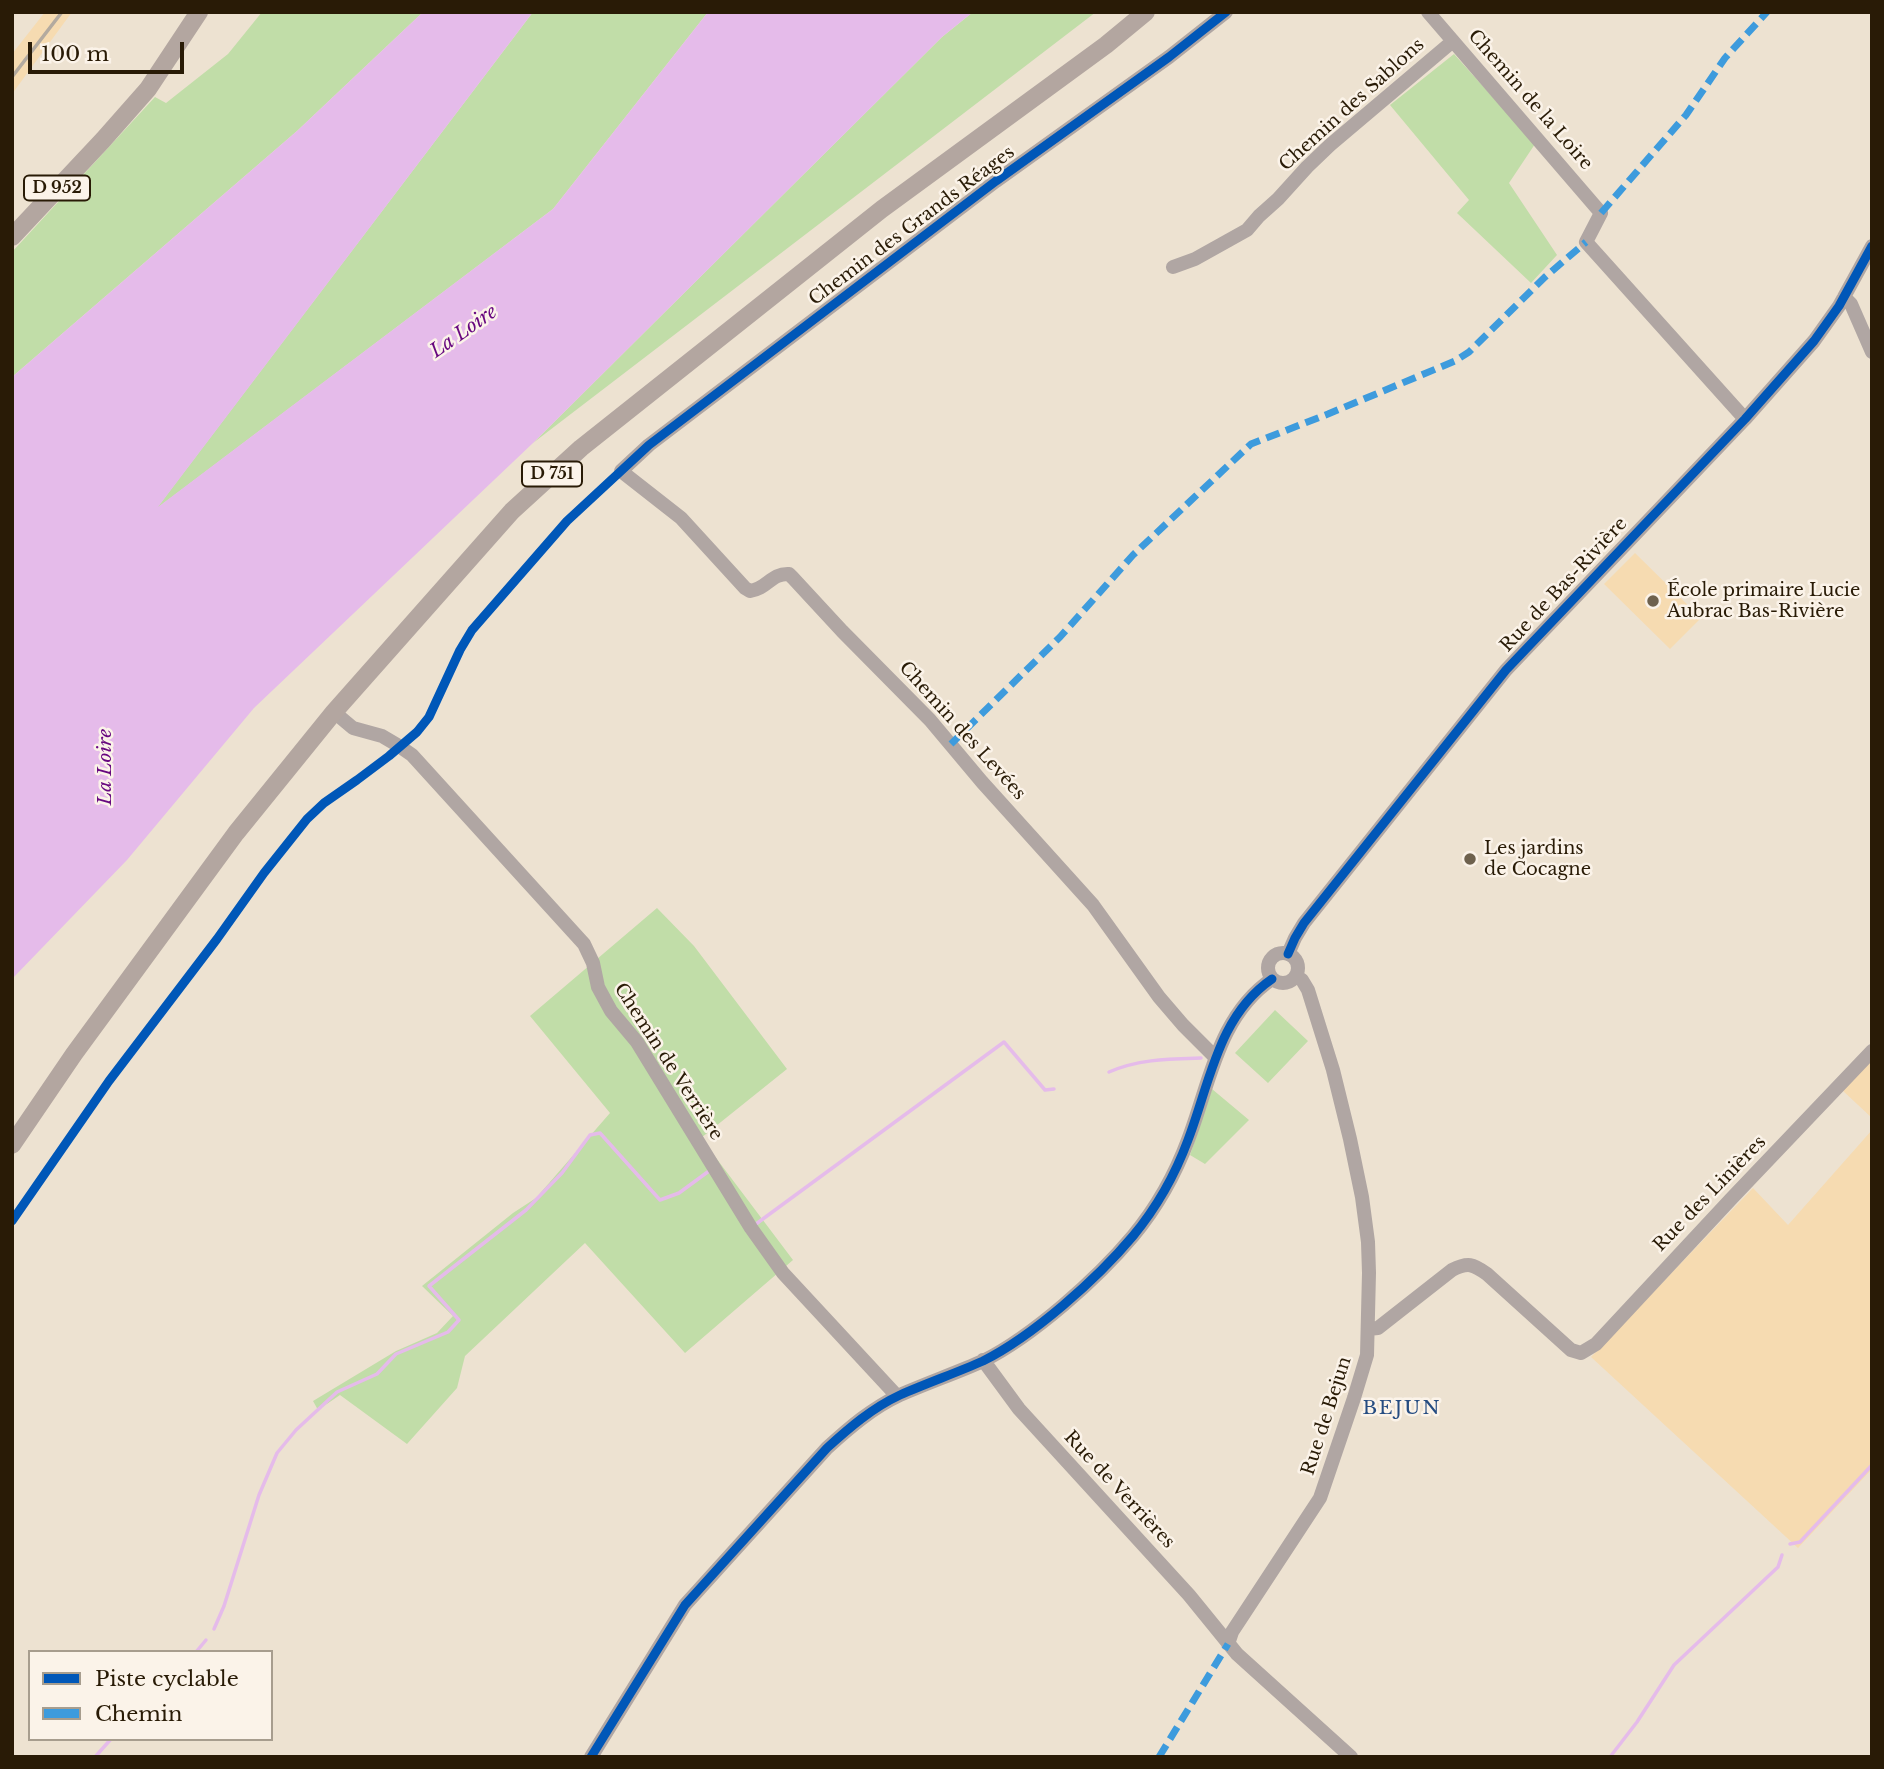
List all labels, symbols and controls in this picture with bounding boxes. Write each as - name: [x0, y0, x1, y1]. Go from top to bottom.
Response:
- street label: Chemin de la Loire: [1463, 26, 1597, 174]
- scale bar: [32, 28, 187, 72]
- street label: Chemin des Sablons: [1275, 34, 1429, 176]
- text: 100 m: [41, 41, 109, 67]
- street label: Chemin des Grands Réages: [805, 142, 1019, 310]
- road number: D 952: [24, 176, 90, 200]
- water label: La Loire: [426, 301, 502, 363]
- road number: D 751: [522, 461, 582, 486]
- street label: Rue de Bas-Rivière: [1496, 513, 1632, 657]
- place label: École primaire Lucie Aubrac Bas-Rivière: [1667, 580, 1860, 622]
- marker: École primaire Lucie Aubrac Bas-Rivière: [1645, 593, 1661, 609]
- street label: Chemin des Levées: [894, 657, 1030, 805]
- water label: La Loire: [95, 729, 117, 805]
- place label: Les jardins de Cocagne: [1484, 838, 1591, 880]
- marker: Les jardins de Cocagne: [1462, 851, 1478, 867]
- street label: Chemin de Verrière: [609, 979, 727, 1145]
- street label: Rue des Linières: [1649, 1132, 1771, 1256]
- street label: Rue de Bejun: [1298, 1354, 1356, 1478]
- district label: BEJUN: [1363, 1398, 1441, 1420]
- street label: Rue de Verrières: [1059, 1427, 1179, 1553]
- legend: [28, 1650, 273, 1741]
- text: Piste cyclable: [95, 1666, 239, 1692]
- text: Chemin: [95, 1701, 183, 1727]

